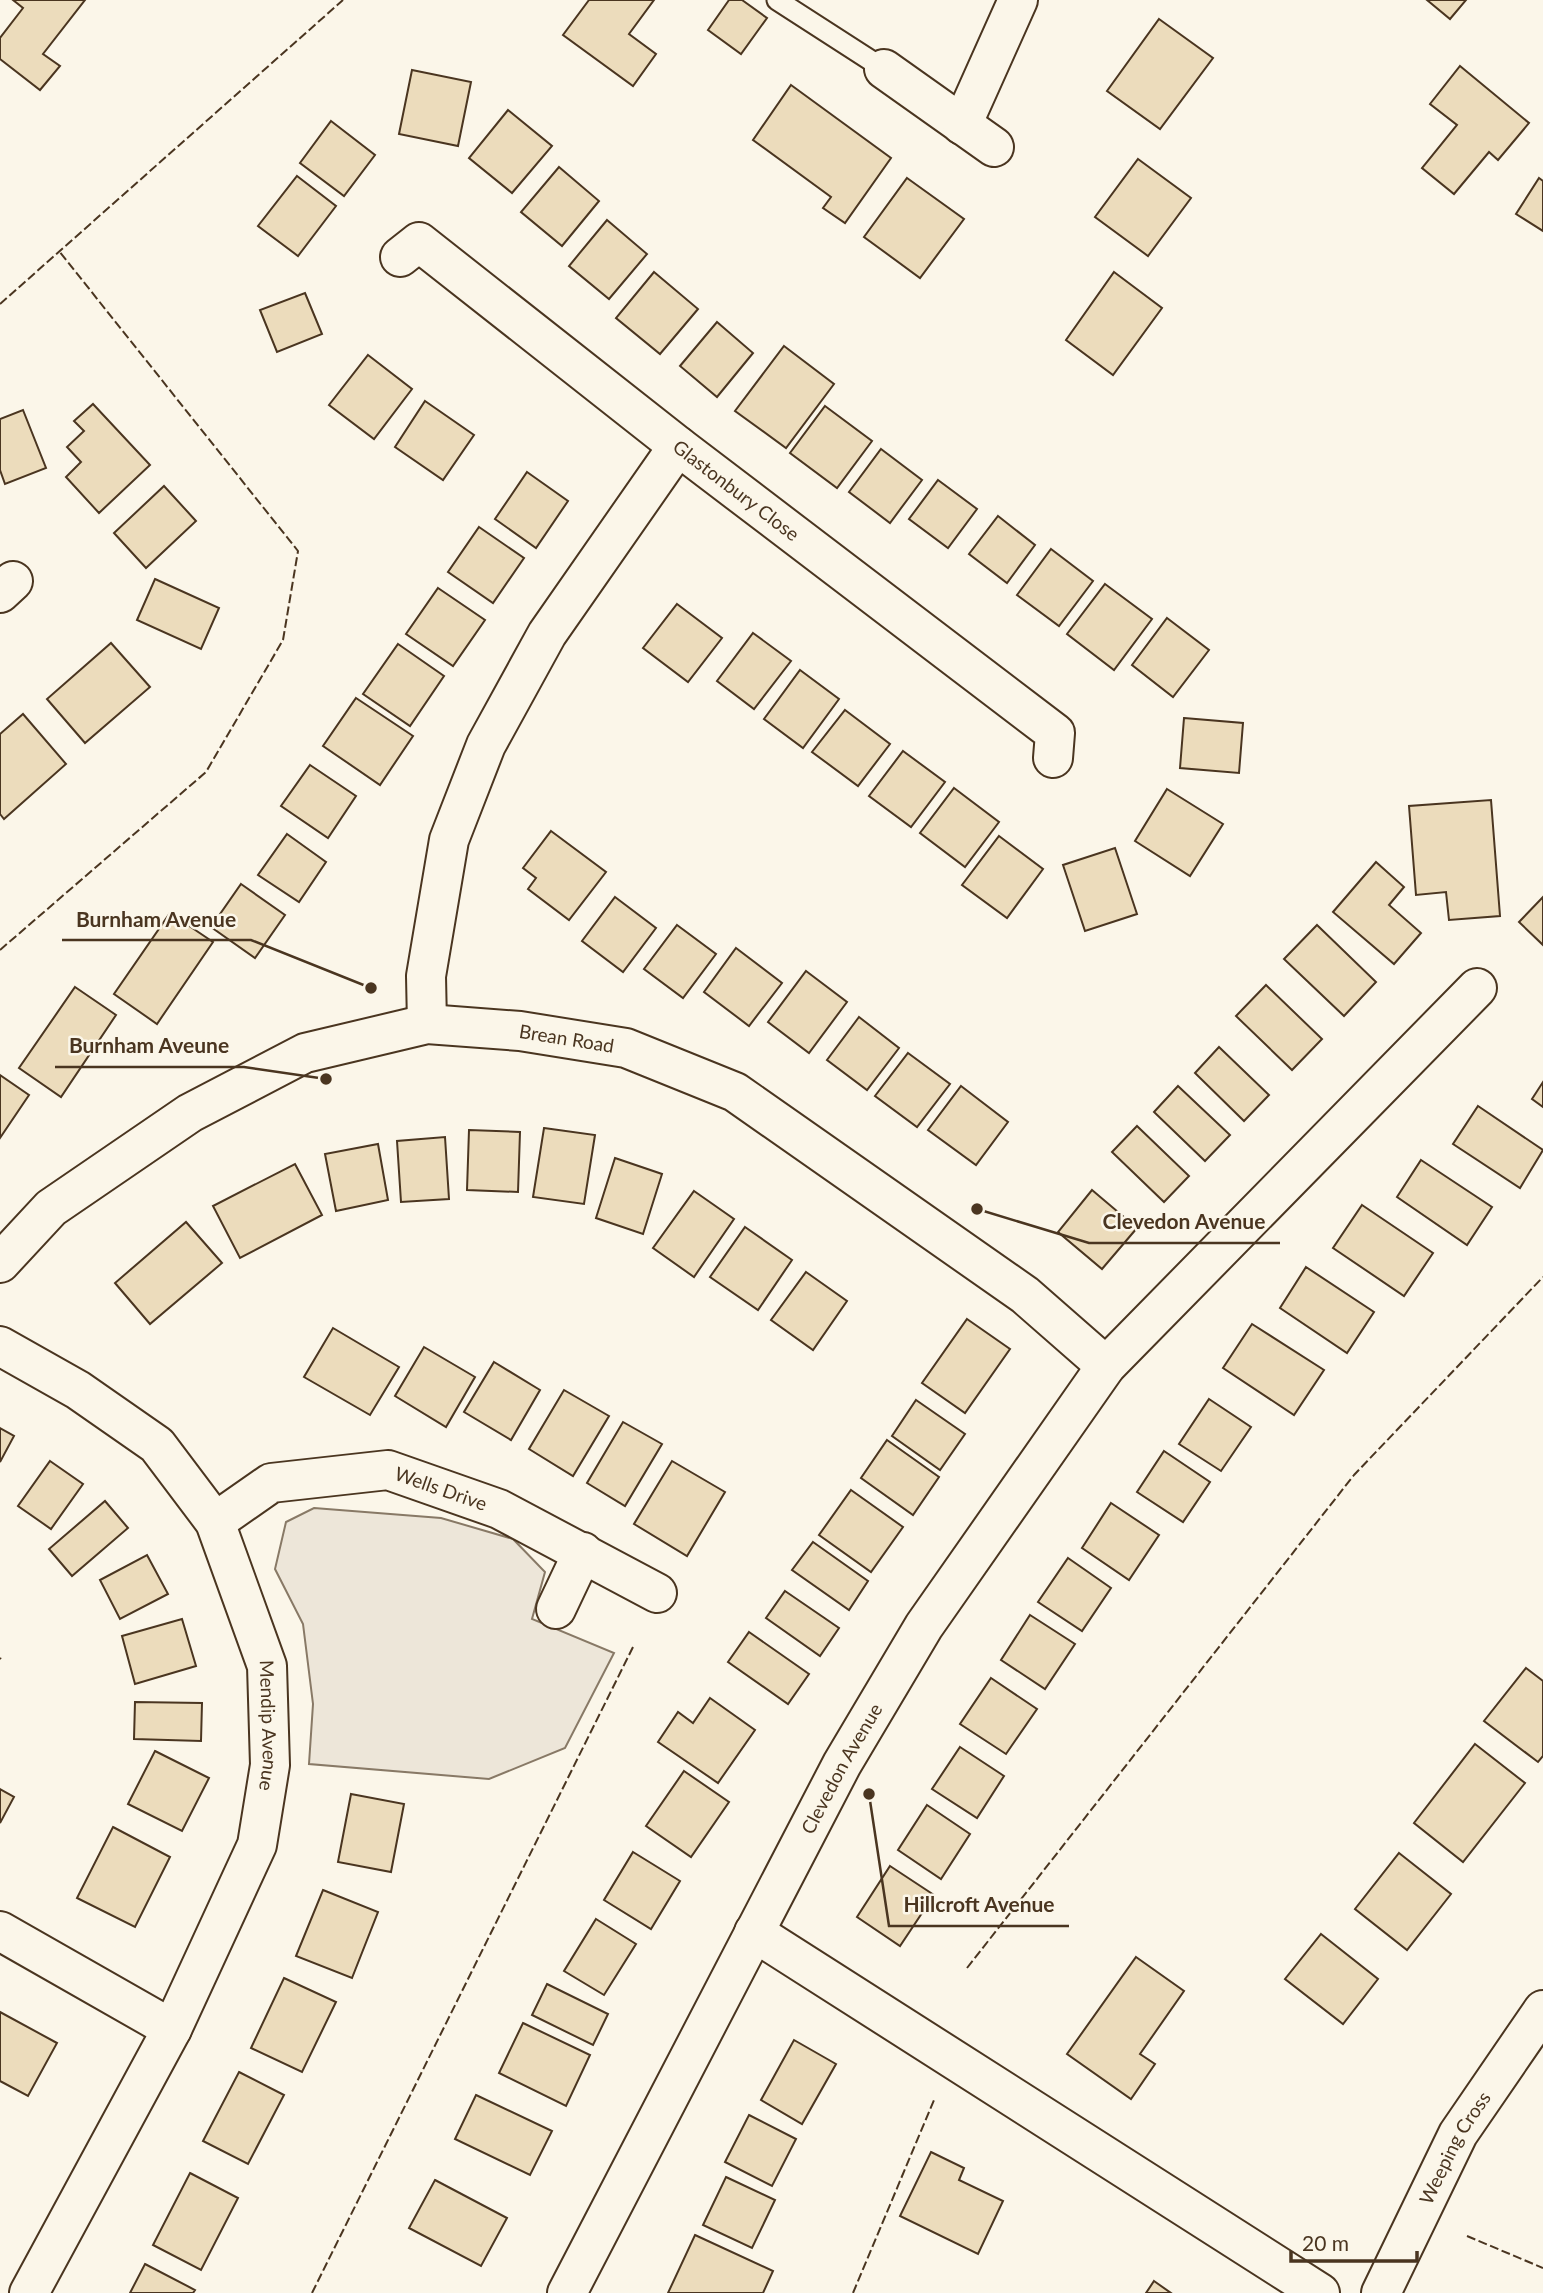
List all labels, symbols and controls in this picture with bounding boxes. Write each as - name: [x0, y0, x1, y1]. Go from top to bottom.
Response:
- street label: Glastonbury Close: [669, 434, 804, 545]
- callout: Burnham Avenue: [62, 898, 251, 940]
- text: Burnham Avenue: [76, 906, 236, 931]
- street label: Brean Road: [518, 1019, 616, 1057]
- callout: Burnham Aveune: [55, 1025, 244, 1067]
- text: Burnham Aveune: [69, 1032, 229, 1057]
- callout: Clevedon Avenue: [1089, 1201, 1280, 1243]
- text: Clevedon Avenue: [1103, 1208, 1265, 1233]
- street label: Wells Drive: [392, 1461, 490, 1515]
- street label: Mendip Avenue: [255, 1660, 283, 1793]
- street label: Clevedon Avenue: [796, 1699, 887, 1838]
- callout: Hillcroft Avenue: [889, 1884, 1069, 1926]
- text: Hillcroft Avenue: [903, 1891, 1055, 1916]
- street label: Weeping Cross: [1414, 2087, 1495, 2208]
- scale bar: [1291, 2220, 1417, 2264]
- text: 20 m: [1302, 2230, 1349, 2255]

